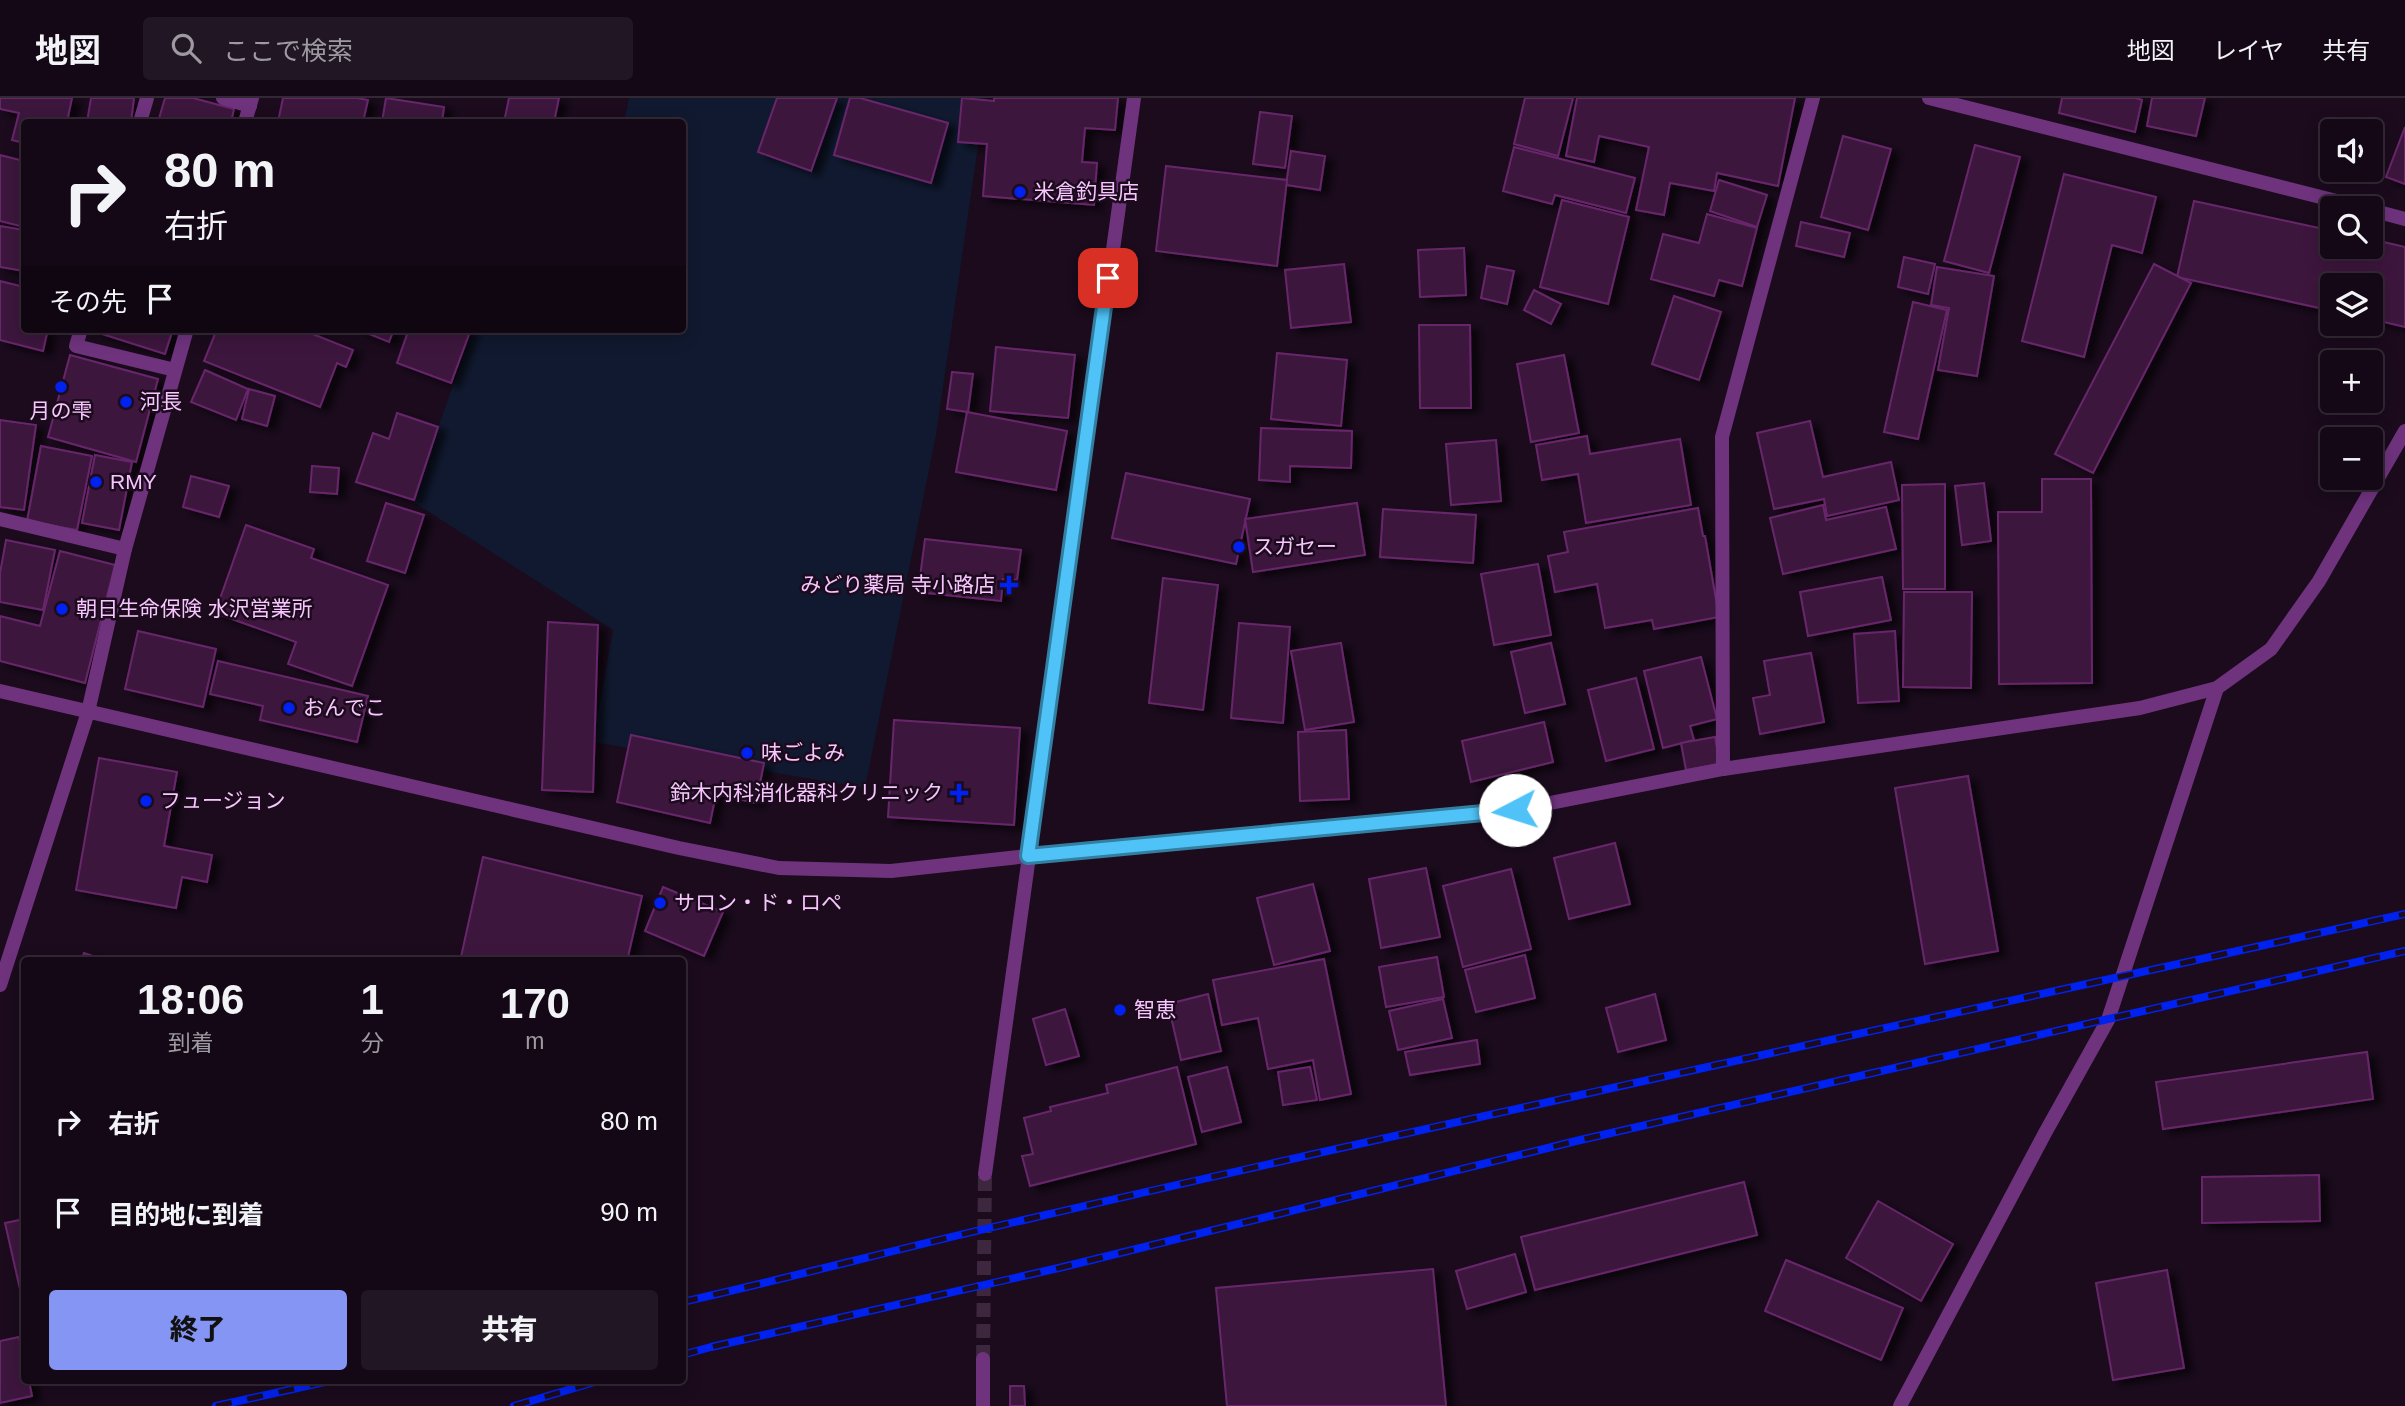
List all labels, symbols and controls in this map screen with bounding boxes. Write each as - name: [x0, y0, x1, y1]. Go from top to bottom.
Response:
- search box: [143, 17, 633, 80]
- icon: search: [167, 29, 205, 67]
- text: 地図: [35, 32, 101, 69]
- text: ここで検索: [223, 36, 353, 66]
- text: 地図: [2127, 37, 2175, 64]
- text: レイヤ: [2213, 37, 2284, 64]
- text: 共有: [2322, 37, 2370, 64]
- map controls: [2320, 119, 2383, 490]
- button: sound: [2320, 119, 2383, 182]
- text: 80 m: [164, 143, 276, 197]
- icon: right: [49, 147, 140, 238]
- place label: 米倉釣具店: [1034, 180, 1139, 203]
- marker: 米倉釣具店: [1012, 184, 1028, 200]
- button: search: [2320, 196, 2383, 259]
- text: 右折: [164, 208, 228, 244]
- pin: [1078, 248, 1138, 308]
- icon: arrive: [1089, 259, 1127, 297]
- button: layers: [2320, 273, 2383, 336]
- icon: arrive: [141, 280, 179, 318]
- text: その先: [49, 287, 127, 317]
- button: +: [2320, 350, 2383, 413]
- marker: 月の雫: [53, 379, 69, 395]
- place label: 河長: [140, 390, 182, 413]
- marker: 河長: [118, 394, 134, 410]
- place label: 月の雫: [30, 399, 93, 422]
- button: −: [2320, 427, 2383, 490]
- place label: RMY: [110, 470, 157, 493]
- marker: RMY: [88, 474, 104, 490]
- place label: スガセー: [1253, 535, 1337, 558]
- marker: スガセー: [1231, 539, 1247, 555]
- place label: みどり薬局 寺小路店: [800, 573, 995, 596]
- marker: みどり薬局 寺小路店: [1001, 577, 1017, 593]
- place label: 朝日生命保険 水沢営業所: [76, 597, 313, 620]
- marker: 朝日生命保険 水沢営業所: [54, 601, 70, 617]
- place label: おんでこ: [303, 696, 386, 719]
- marker: おんでこ: [281, 700, 297, 716]
- place label: 味ごよみ: [761, 741, 845, 764]
- marker: 味ごよみ: [739, 745, 755, 761]
- position arrow: [1478, 773, 1552, 847]
- place label: 鈴木内科消化器科クリニック: [670, 781, 943, 804]
- marker: 鈴木内科消化器科クリニック: [949, 783, 969, 803]
- place label: フュージョン: [160, 789, 286, 812]
- marker: フュージョン: [138, 793, 154, 809]
- place label: サロン・ド・ロペ: [674, 891, 842, 914]
- marker: サロン・ド・ロペ: [652, 895, 668, 911]
- text: 18:06: [137, 976, 244, 1023]
- text: 1: [360, 976, 384, 1023]
- text: 170: [500, 980, 570, 1027]
- place label: 智恵: [1134, 998, 1176, 1021]
- marker: 智恵: [1112, 1002, 1128, 1018]
- text: m: [525, 1028, 545, 1054]
- text: 到着: [168, 1030, 214, 1056]
- text: 分: [361, 1030, 384, 1056]
- icon: right: [49, 1103, 87, 1141]
- text: 80 m: [600, 1106, 658, 1136]
- text: 右折: [108, 1109, 160, 1139]
- icon: arrive: [49, 1194, 87, 1232]
- text: 90 m: [600, 1197, 658, 1227]
- text: 目的地に到着: [108, 1200, 264, 1230]
- button: 終了: [49, 1290, 347, 1370]
- button: 共有: [361, 1290, 658, 1370]

